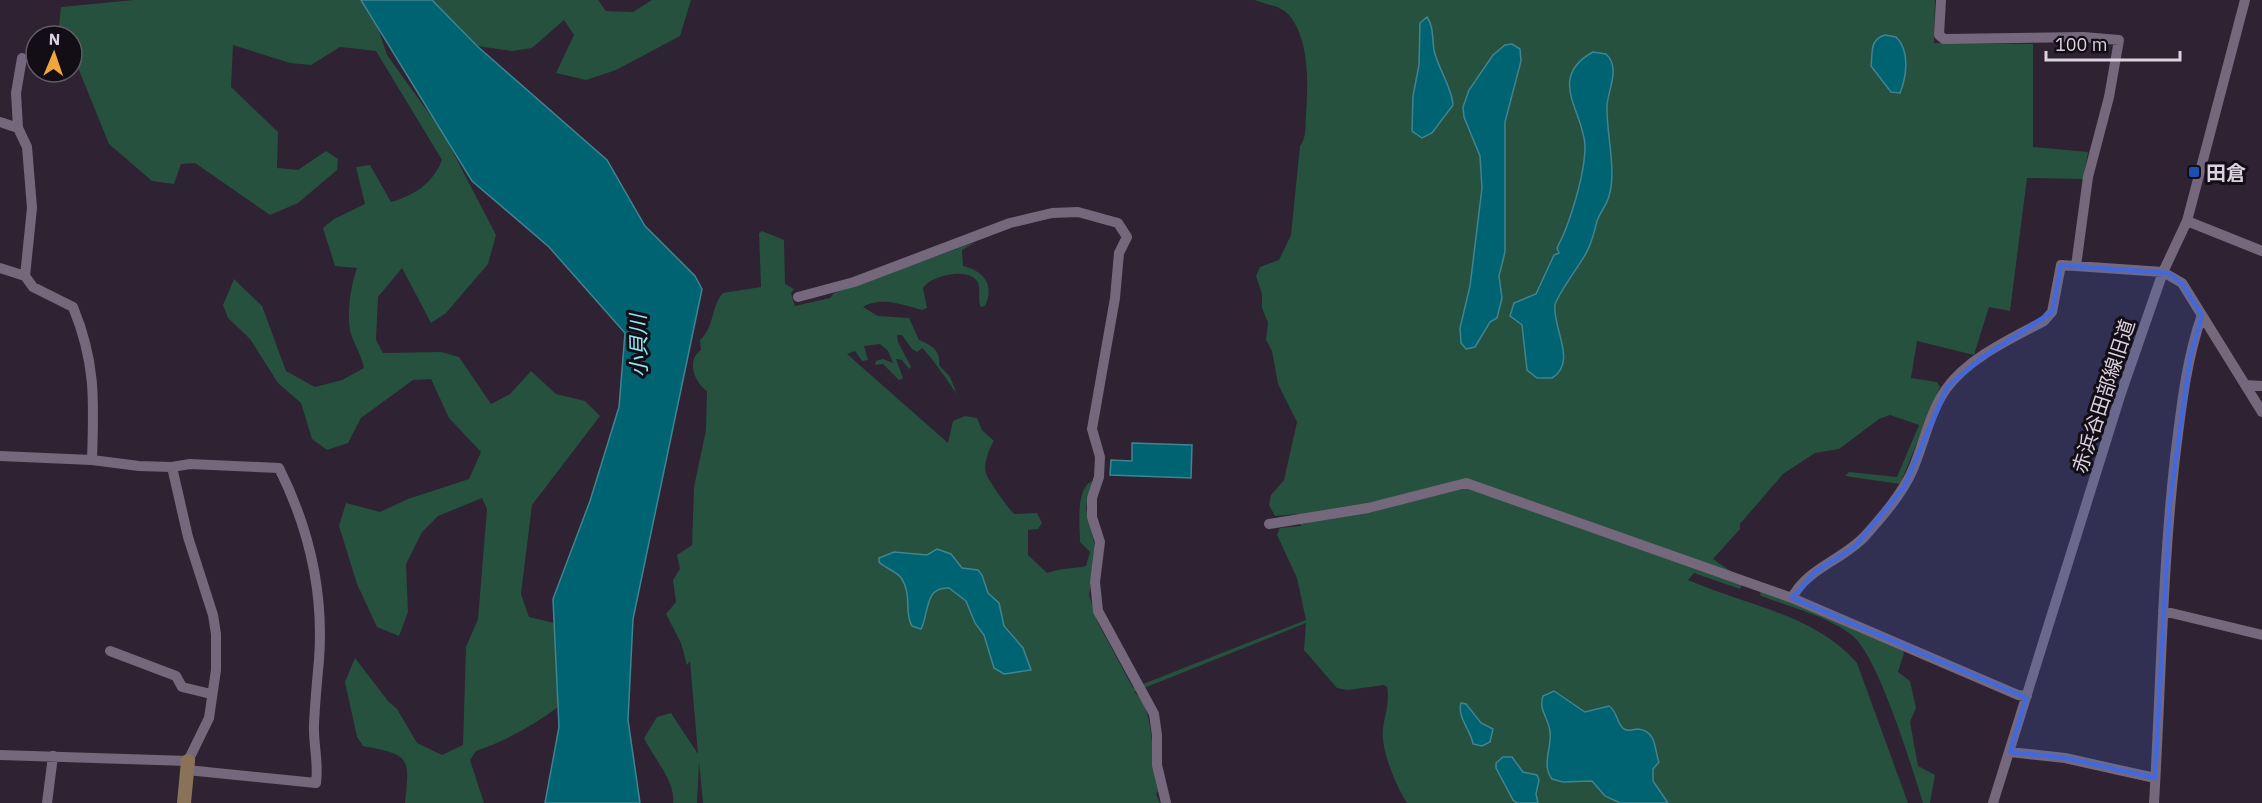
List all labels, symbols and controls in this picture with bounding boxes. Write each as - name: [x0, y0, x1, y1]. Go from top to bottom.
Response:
- north arrow: [24, 24, 84, 84]
- scale bar: [2046, 24, 2180, 62]
- text: N: [48, 29, 61, 49]
- text: 100 m: [2055, 33, 2107, 56]
- place label: 田倉: [2206, 159, 2246, 186]
- marker: 田倉: [2187, 165, 2201, 179]
- water label: 小貝川: [623, 312, 653, 378]
- street label: 赤浜谷田部線旧道: [2065, 316, 2141, 476]

